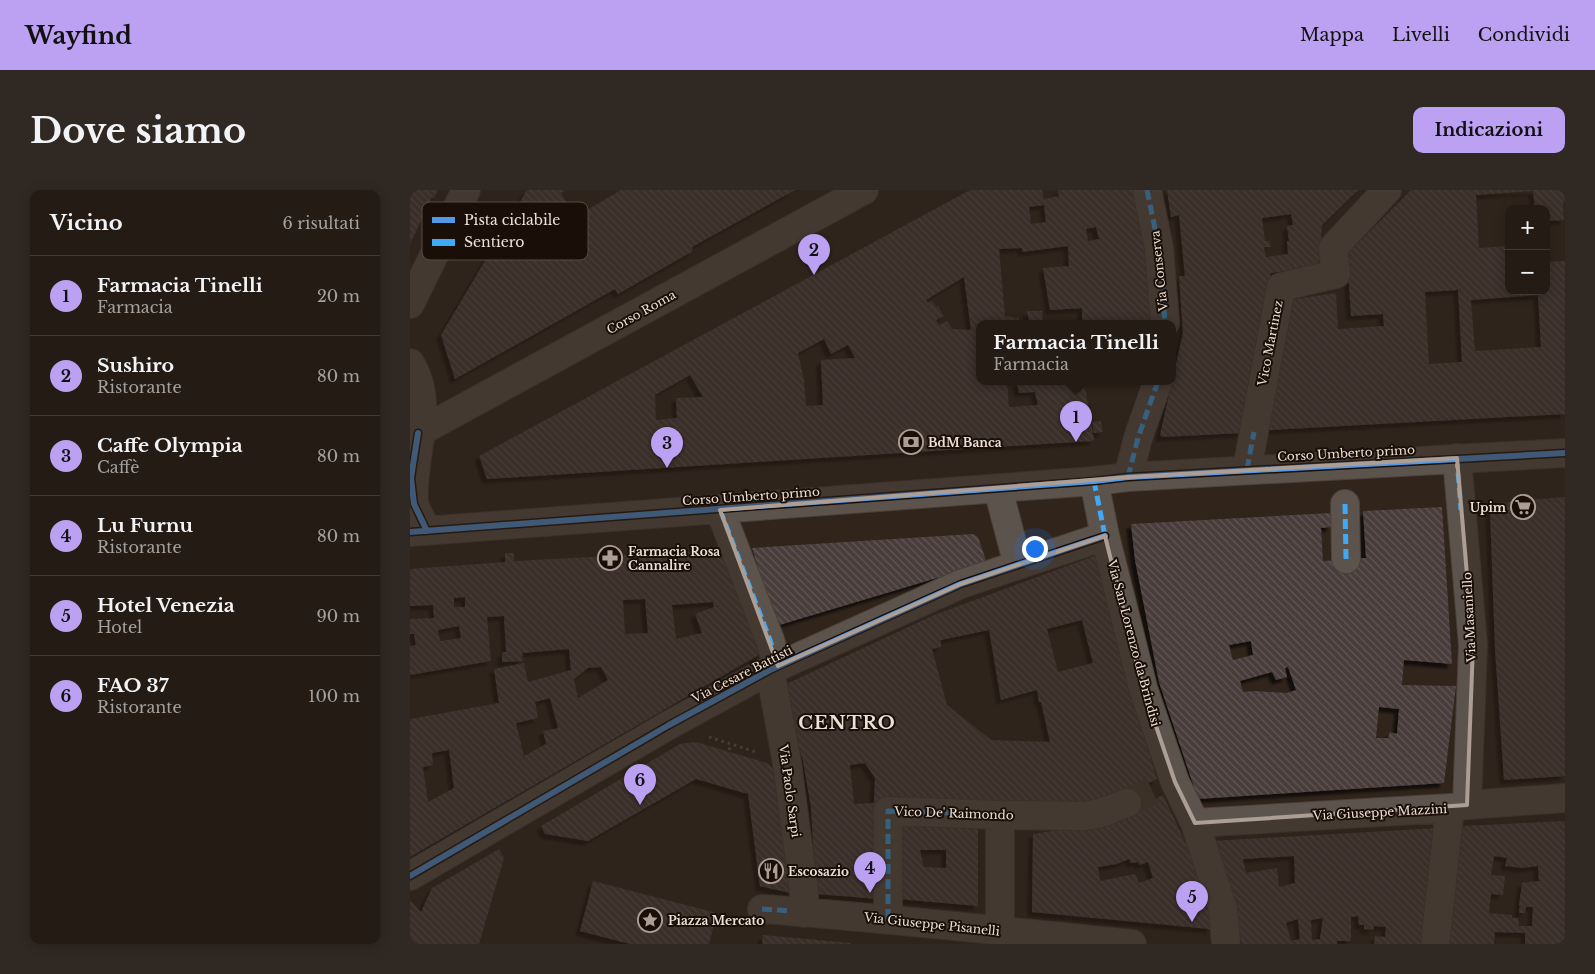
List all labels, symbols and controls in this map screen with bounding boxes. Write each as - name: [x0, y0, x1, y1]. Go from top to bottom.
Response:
- text: Wayfind: [25, 21, 132, 50]
- text: Mappa: [1300, 24, 1364, 46]
- text: Livelli: [1392, 24, 1450, 46]
- text: Condividi: [1478, 24, 1570, 46]
- button: Indicazioni: [1413, 107, 1565, 153]
- text: Dove siamo: [30, 109, 246, 152]
- legend: [422, 202, 588, 260]
- map controls: [1505, 205, 1550, 295]
- button: +: [1505, 205, 1550, 250]
- text: Vicino: [50, 210, 123, 236]
- text: Pista ciclabile: [464, 211, 560, 229]
- text: 6 risultati: [282, 213, 360, 233]
- street label: Via Conserva: [1147, 230, 1171, 313]
- text: Sentiero: [464, 233, 524, 251]
- pin: 2: [798, 234, 830, 275]
- button: −: [1505, 250, 1550, 295]
- text: Farmacia Tinelli: [97, 274, 263, 297]
- text: 1: [63, 286, 69, 306]
- text: 20 m: [317, 286, 360, 306]
- street label: Corso Roma: [604, 287, 678, 337]
- text: Farmacia: [97, 297, 173, 317]
- street label: Vico Martinez: [1254, 299, 1286, 388]
- popup: [976, 320, 1176, 385]
- text: Farmacia Tinelli: [993, 331, 1159, 354]
- text: Sushiro: [97, 354, 174, 377]
- text: Farmacia: [993, 354, 1069, 374]
- text: 2: [61, 366, 71, 386]
- text: 80 m: [317, 366, 360, 386]
- text: Ristorante: [97, 377, 182, 397]
- pin: 1: [1060, 401, 1092, 442]
- pin: 3: [651, 427, 683, 468]
- bank icon: BdM Banca: [898, 429, 924, 455]
- text: Caffe Olympia: [97, 434, 243, 457]
- place label: BdM Banca: [928, 435, 1002, 450]
- street label: Corso Umberto primo: [1277, 442, 1415, 464]
- text: 3: [61, 446, 71, 466]
- text: 80 m: [317, 446, 360, 466]
- text: Caffè: [97, 457, 139, 477]
- street label: Corso Umberto primo: [682, 484, 820, 508]
- supermarket icon: Upim: [1510, 494, 1536, 520]
- place label: Upim: [1470, 500, 1507, 515]
- text: Lu Furnu: [97, 514, 193, 537]
- text: 4: [61, 526, 71, 546]
- text: 80 m: [317, 526, 360, 546]
- your location: [1022, 536, 1048, 562]
- text: Ristorante: [97, 537, 182, 557]
- place label: Farmacia Rosa Cannalire: [628, 544, 720, 573]
- pharmacy icon: Farmacia Rosa Cannalire: [597, 545, 623, 571]
- street label: Via San Lorenzo da Brindisi: [1104, 557, 1163, 728]
- street label: Via Masaniello: [1459, 571, 1479, 663]
- text: Hotel Venezia: [97, 594, 235, 617]
- text: 5: [61, 606, 71, 626]
- text: 90 m: [317, 606, 360, 626]
- text: Hotel: [97, 617, 142, 637]
- street label: Via Cesare Battisti: [688, 642, 795, 706]
- text: FAO 37: [97, 674, 168, 697]
- text: 6: [61, 686, 71, 706]
- text: 100 m: [308, 686, 360, 706]
- text: Ristorante: [97, 697, 182, 717]
- district label: CENTRO: [798, 712, 896, 734]
- street label: Via Paolo Sarpi: [776, 743, 804, 838]
- pin: 6: [624, 764, 656, 805]
- street label: Via Giuseppe Mazzini: [1311, 801, 1448, 823]
- street label: Vico De' Raimondo: [893, 803, 1014, 823]
- pin: 4: [854, 852, 886, 893]
- restaurant icon: Escosazio: [758, 858, 784, 884]
- place label: Escosazio: [788, 864, 849, 879]
- pin: 5: [1176, 881, 1208, 922]
- place icon: Piazza Mercato: [637, 907, 663, 933]
- street label: Via Giuseppe Pisanelli: [862, 909, 1001, 939]
- place label: Piazza Mercato: [668, 913, 764, 928]

